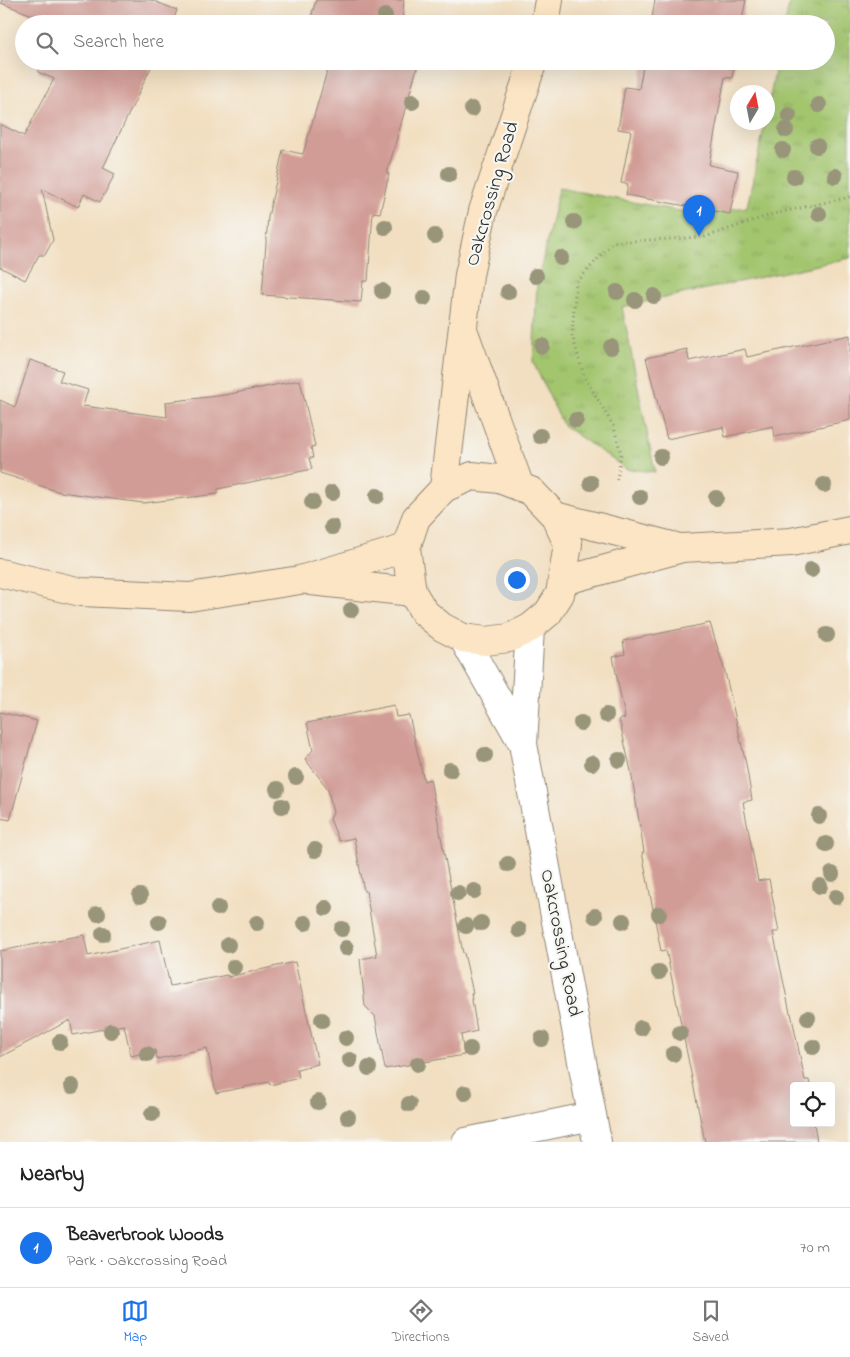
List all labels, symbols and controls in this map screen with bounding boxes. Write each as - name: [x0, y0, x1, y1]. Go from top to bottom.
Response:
- search box: [15, 15, 835, 70]
- icon: search: [33, 29, 61, 57]
- text: Search here: [73, 29, 164, 56]
- north arrow: [730, 85, 775, 130]
- street label: Oakcrossing Road: [458, 118, 529, 270]
- pin: 1: [683, 195, 715, 236]
- your location: [504, 567, 530, 593]
- street label: Oakcrossing Road: [531, 867, 588, 1019]
- map controls: [790, 1082, 835, 1127]
- button: locate: [790, 1082, 835, 1127]
- text: Nearby: [20, 1160, 84, 1190]
- text: Beaverbrook Woods: [67, 1222, 224, 1249]
- text: 1: [33, 1236, 39, 1260]
- text: 70 m: [800, 1236, 830, 1260]
- text: Park · Oakcrossing Road: [67, 1249, 227, 1273]
- tab: Map: [121, 1297, 149, 1348]
- tab: Directions: [392, 1297, 450, 1348]
- tab: Saved: [692, 1297, 729, 1348]

